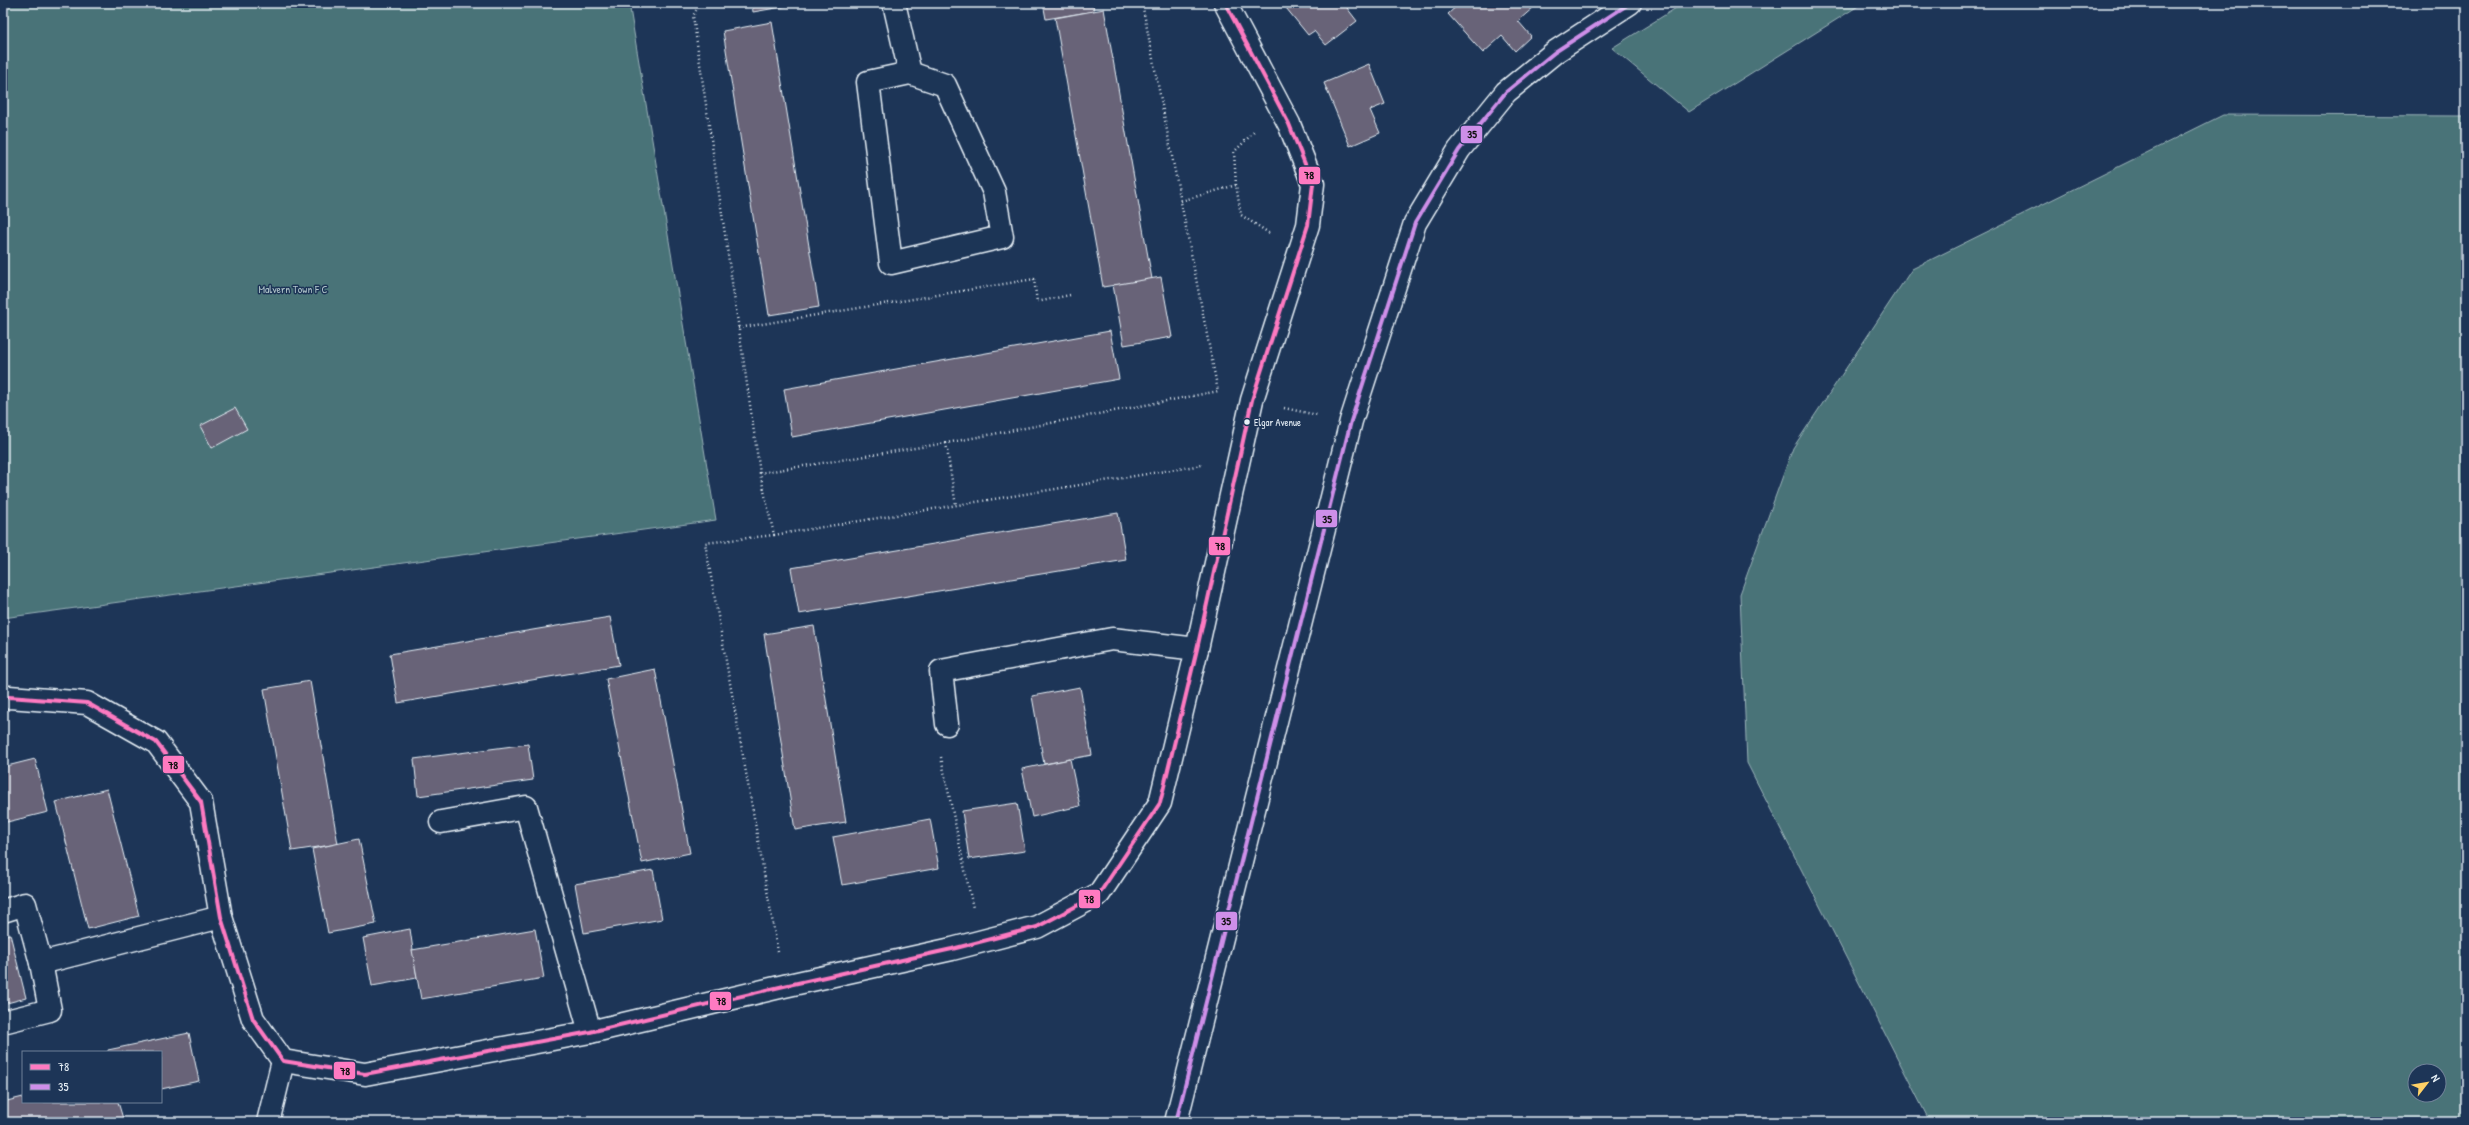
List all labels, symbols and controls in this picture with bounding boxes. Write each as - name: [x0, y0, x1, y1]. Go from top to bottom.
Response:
- line badge: 35: [1460, 125, 1483, 144]
- text: 35: [1467, 127, 1477, 141]
- line badge: 78: [1298, 166, 1321, 185]
- text: 78: [1303, 168, 1314, 182]
- park label: Malvern Town F C: [258, 282, 328, 296]
- place label: Elgar Avenue: [1254, 416, 1301, 429]
- marker: Elgar Avenue: [1242, 417, 1252, 427]
- line badge: 35: [1315, 509, 1338, 528]
- text: 35: [1322, 512, 1332, 526]
- line badge: 78: [1208, 536, 1231, 556]
- text: 78: [1214, 539, 1225, 553]
- line badge: 78: [162, 755, 185, 774]
- text: 78: [167, 758, 178, 772]
- line badge: 78: [1078, 889, 1101, 909]
- text: 78: [1083, 892, 1094, 906]
- line badge: 35: [1215, 911, 1238, 931]
- text: 35: [1221, 914, 1231, 928]
- line badge: 78: [709, 991, 732, 1011]
- text: 78: [715, 994, 726, 1008]
- legend: [22, 1051, 162, 1103]
- text: 78: [58, 1058, 69, 1075]
- line badge: 78: [333, 1061, 356, 1080]
- north arrow: [2407, 1063, 2447, 1103]
- text: 78: [339, 1064, 350, 1078]
- text: N: [2428, 1072, 2443, 1084]
- text: 35: [58, 1078, 68, 1095]

